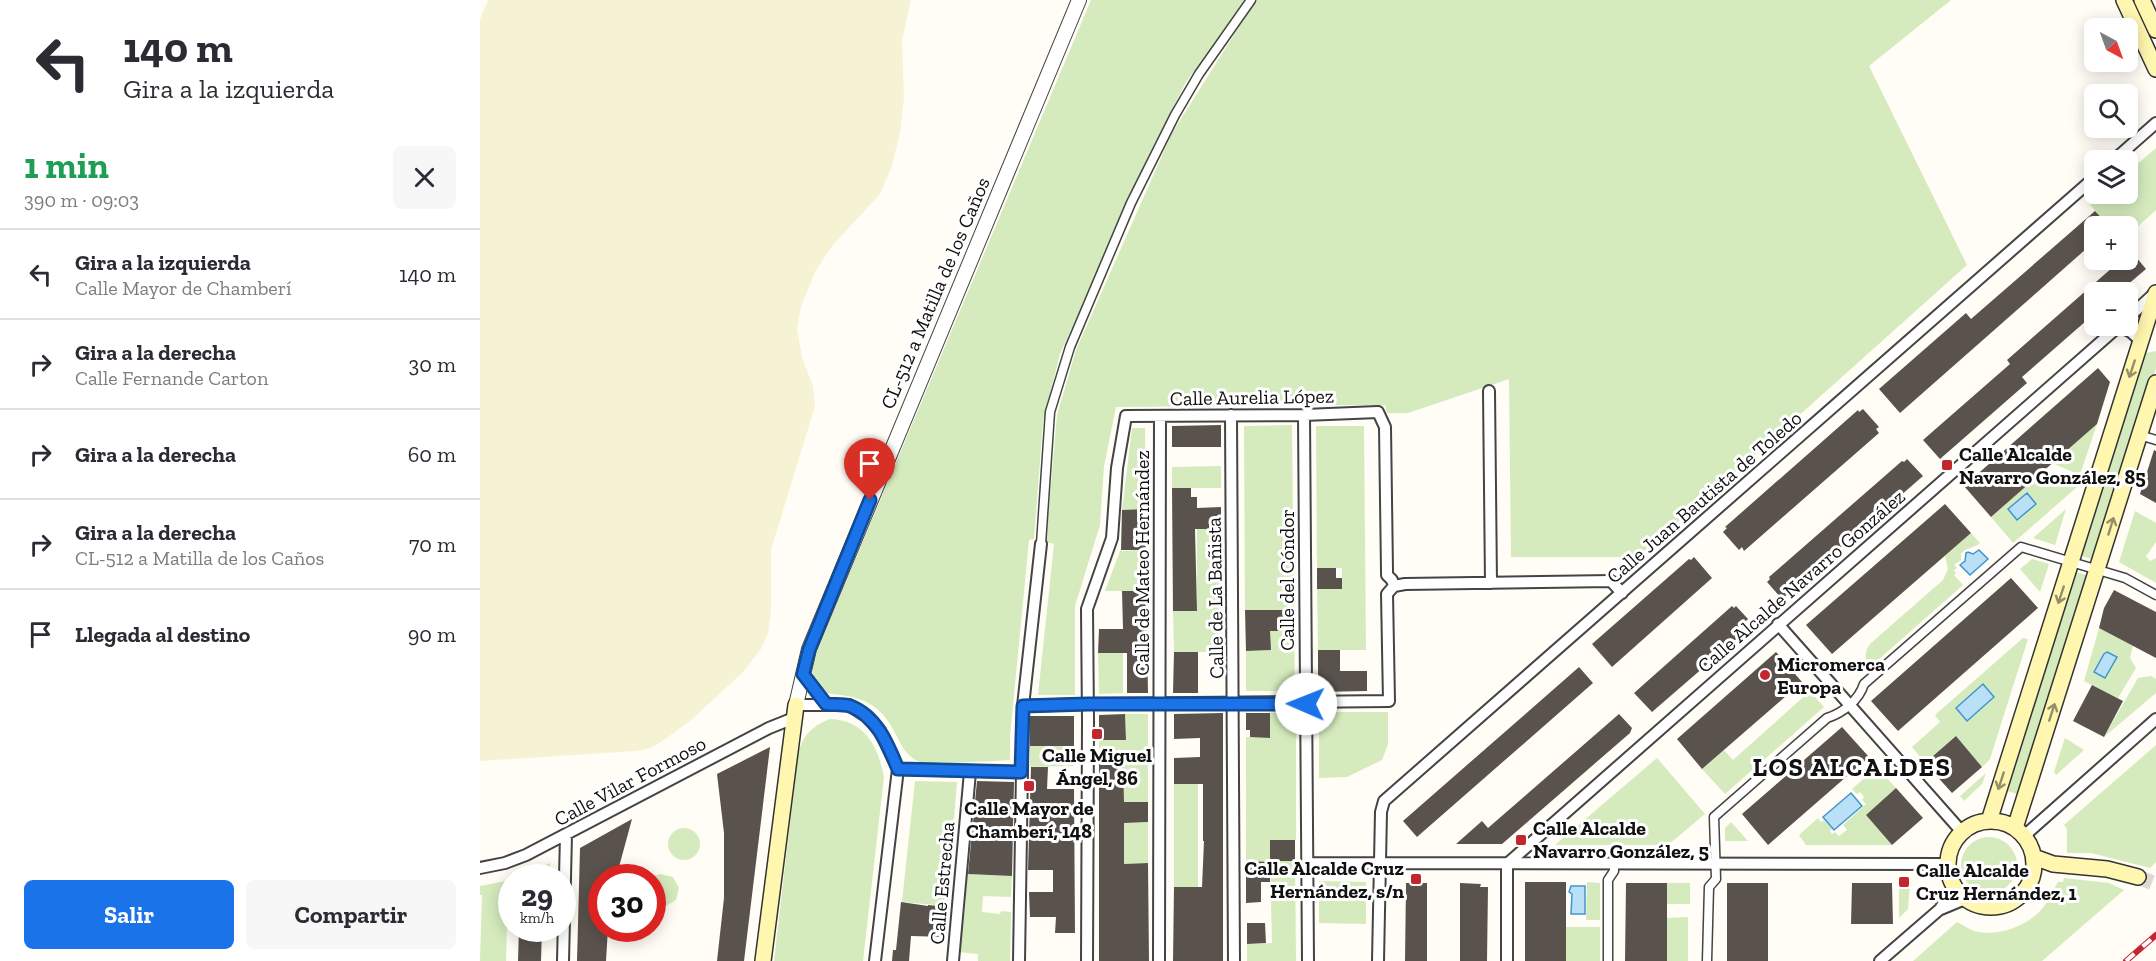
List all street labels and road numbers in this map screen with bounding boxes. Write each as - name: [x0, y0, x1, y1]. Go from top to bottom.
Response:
- street label: CL-512 a Matilla de los Caños: [875, 174, 995, 412]
- street label: Calle Aurelia López: [1170, 384, 1334, 410]
- street label: Calle Juan Bautista de Toledo: [1602, 406, 1806, 588]
- street label: Calle de Mateo Hernández: [1130, 450, 1154, 676]
- street label: Calle Alcalde Navarro González: [1692, 484, 1910, 678]
- street label: Calle del Cóndor: [1275, 509, 1299, 651]
- street label: Calle de La Bañista: [1202, 517, 1228, 679]
- street label: Calle Vilar Formoso: [550, 731, 710, 831]
- street label: Calle Estrecha: [925, 820, 959, 945]

